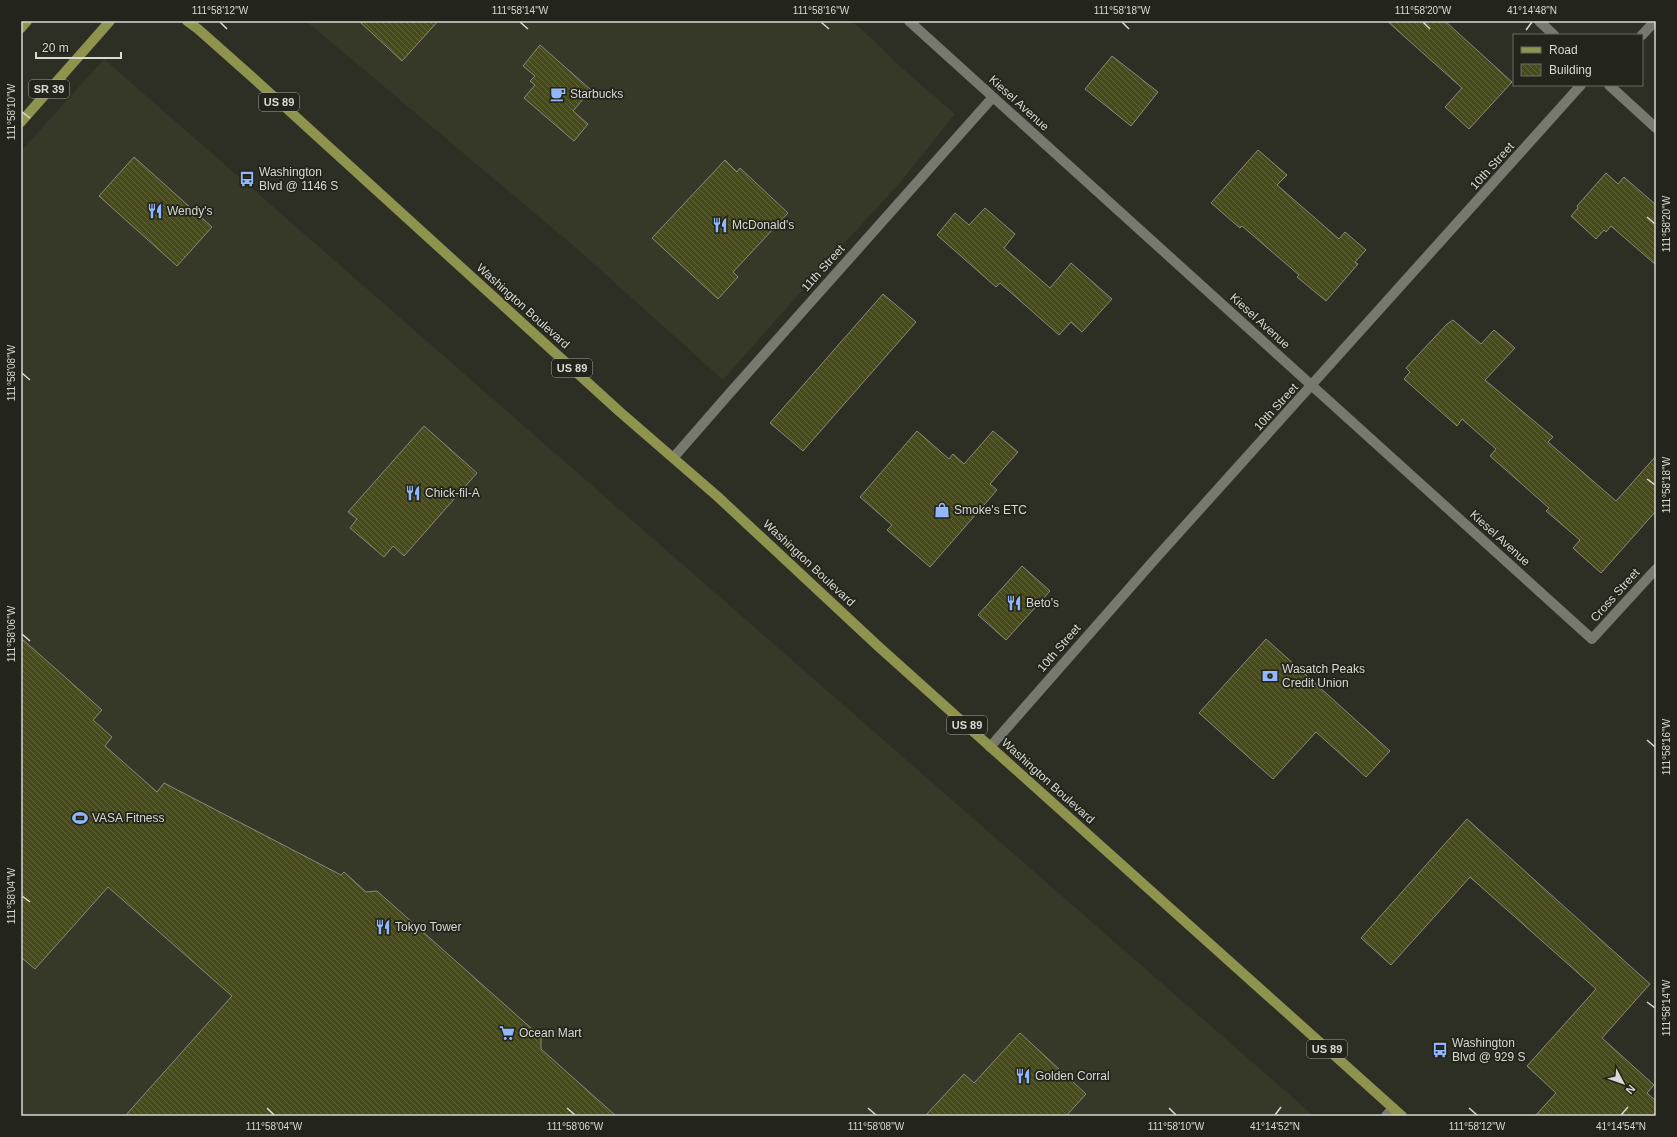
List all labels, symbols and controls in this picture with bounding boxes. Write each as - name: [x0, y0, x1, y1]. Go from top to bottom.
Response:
- text: 111°58'12"W: [192, 5, 249, 16]
- text: 111°58'14"W: [492, 5, 549, 16]
- text: 111°58'16"W: [793, 5, 850, 16]
- text: 111°58'18"W: [1094, 5, 1151, 16]
- text: 111°58'20"W: [1395, 5, 1452, 16]
- text: 41°14'48"N: [1507, 5, 1557, 16]
- scale bar: [36, 34, 121, 60]
- legend: [1513, 34, 1643, 86]
- text: 20 m: [42, 41, 69, 55]
- text: Road: [1549, 43, 1578, 57]
- text: Building: [1549, 63, 1592, 77]
- street label: Kiesel Avenue: [986, 72, 1052, 134]
- road number: SR 39: [29, 80, 69, 98]
- text: 111°58'10"W: [6, 83, 17, 140]
- cafe icon: Starbucks: [549, 85, 567, 103]
- place label: Starbucks: [570, 87, 623, 101]
- road number: US 89: [259, 93, 299, 111]
- street label: 10th Street: [1467, 139, 1517, 193]
- place label: Washington Blvd @ 1146 S: [259, 165, 338, 193]
- bus stop icon: Washington Blvd @ 1146 S: [238, 170, 256, 188]
- text: 111°58'20"W: [1661, 195, 1672, 252]
- restaurant icon: Wendy's: [146, 202, 164, 220]
- place label: Wendy's: [167, 204, 212, 218]
- restaurant icon: McDonald's: [711, 216, 729, 234]
- place label: McDonald's: [732, 218, 794, 232]
- street label: 11th Street: [798, 241, 848, 294]
- street label: Washington Boulevard: [474, 261, 572, 351]
- street label: Kiesel Avenue: [1227, 290, 1293, 352]
- text: 111°58'08"W: [6, 344, 17, 401]
- road number: US 89: [552, 359, 592, 377]
- street label: 10th Street: [1251, 380, 1301, 434]
- text: 111°58'18"W: [1661, 456, 1672, 513]
- restaurant icon: Chick-fil-A: [404, 484, 422, 502]
- place label: Chick-fil-A: [425, 486, 480, 500]
- shop icon: Smoke's ETC: [933, 501, 951, 519]
- place label: Smoke's ETC: [954, 503, 1027, 517]
- street label: Kiesel Avenue: [1467, 507, 1533, 569]
- street label: Washington Boulevard: [760, 517, 858, 609]
- street label: Cross Street: [1587, 565, 1643, 624]
- restaurant icon: Beto's: [1005, 594, 1023, 612]
- place label: Beto's: [1026, 596, 1059, 610]
- text: 111°58'06"W: [6, 605, 17, 662]
- street label: 10th Street: [1034, 621, 1084, 675]
- place label: Wasatch Peaks Credit Union: [1282, 662, 1365, 690]
- bank icon: Wasatch Peaks Credit Union: [1261, 667, 1279, 685]
- road number: US 89: [947, 716, 987, 734]
- text: 111°58'16"W: [1661, 718, 1672, 775]
- street label: Washington Boulevard: [999, 736, 1097, 826]
- sports icon: VASA Fitness: [71, 809, 89, 827]
- place label: VASA Fitness: [92, 811, 164, 825]
- text: 111°58'04"W: [6, 867, 17, 924]
- restaurant icon: Tokyo Tower: [374, 918, 392, 936]
- place label: Tokyo Tower: [395, 920, 461, 934]
- text: 111°58'14"W: [1661, 979, 1672, 1036]
- supermarket icon: Ocean Mart: [498, 1024, 516, 1042]
- place label: Ocean Mart: [519, 1026, 582, 1040]
- place label: Washington Blvd @ 929 S: [1452, 1036, 1526, 1064]
- road number: US 89: [1307, 1040, 1347, 1058]
- bus stop icon: Washington Blvd @ 929 S: [1431, 1041, 1449, 1059]
- north arrow: [1603, 1063, 1643, 1103]
- restaurant icon: Golden Corral: [1014, 1067, 1032, 1085]
- place label: Golden Corral: [1035, 1069, 1110, 1083]
- text: N: [1623, 1083, 1638, 1097]
- text: 111°58'04"W: [246, 1121, 303, 1132]
- text: 111°58'06"W: [547, 1121, 604, 1132]
- text: 111°58'08"W: [848, 1121, 905, 1132]
- text: 111°58'10"W: [1148, 1121, 1205, 1132]
- text: 41°14'52"N: [1250, 1121, 1300, 1132]
- text: 111°58'12"W: [1449, 1121, 1506, 1132]
- text: 41°14'54"N: [1596, 1121, 1646, 1132]

